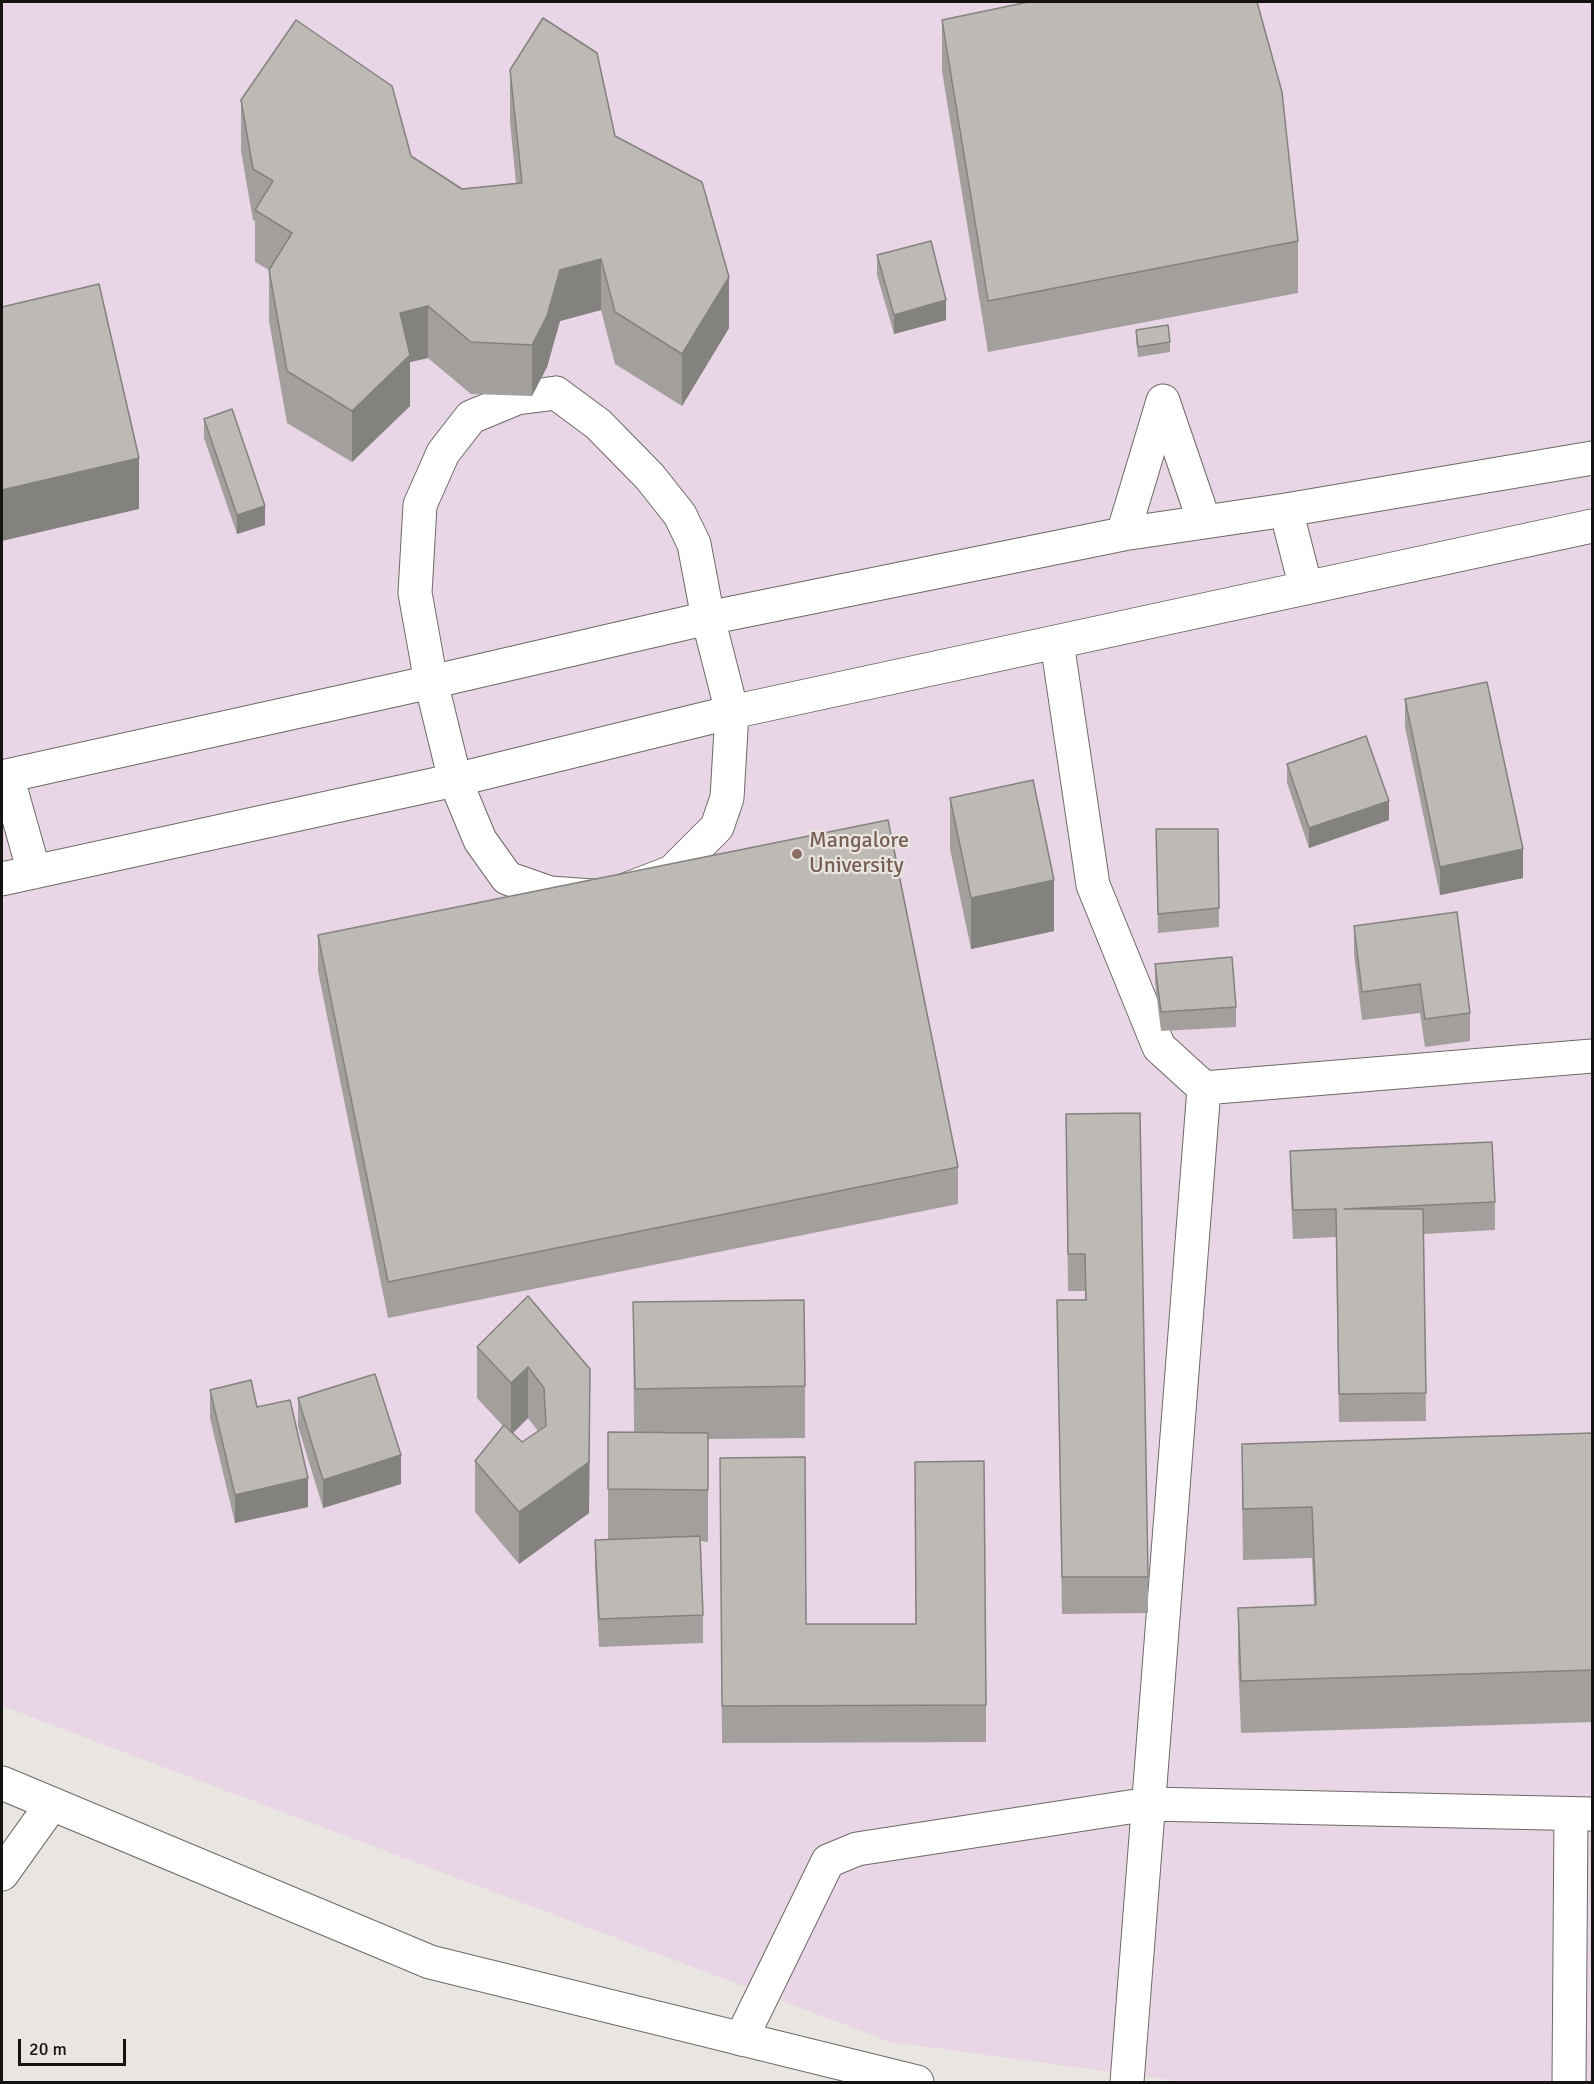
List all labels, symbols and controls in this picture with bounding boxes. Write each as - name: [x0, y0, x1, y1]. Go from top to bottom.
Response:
- place label: Mangalore University: [809, 828, 909, 879]
- marker: Mangalore University: [790, 847, 804, 861]
- scale bar: [21, 2027, 129, 2065]
- text: 20 m: [29, 2038, 67, 2060]

